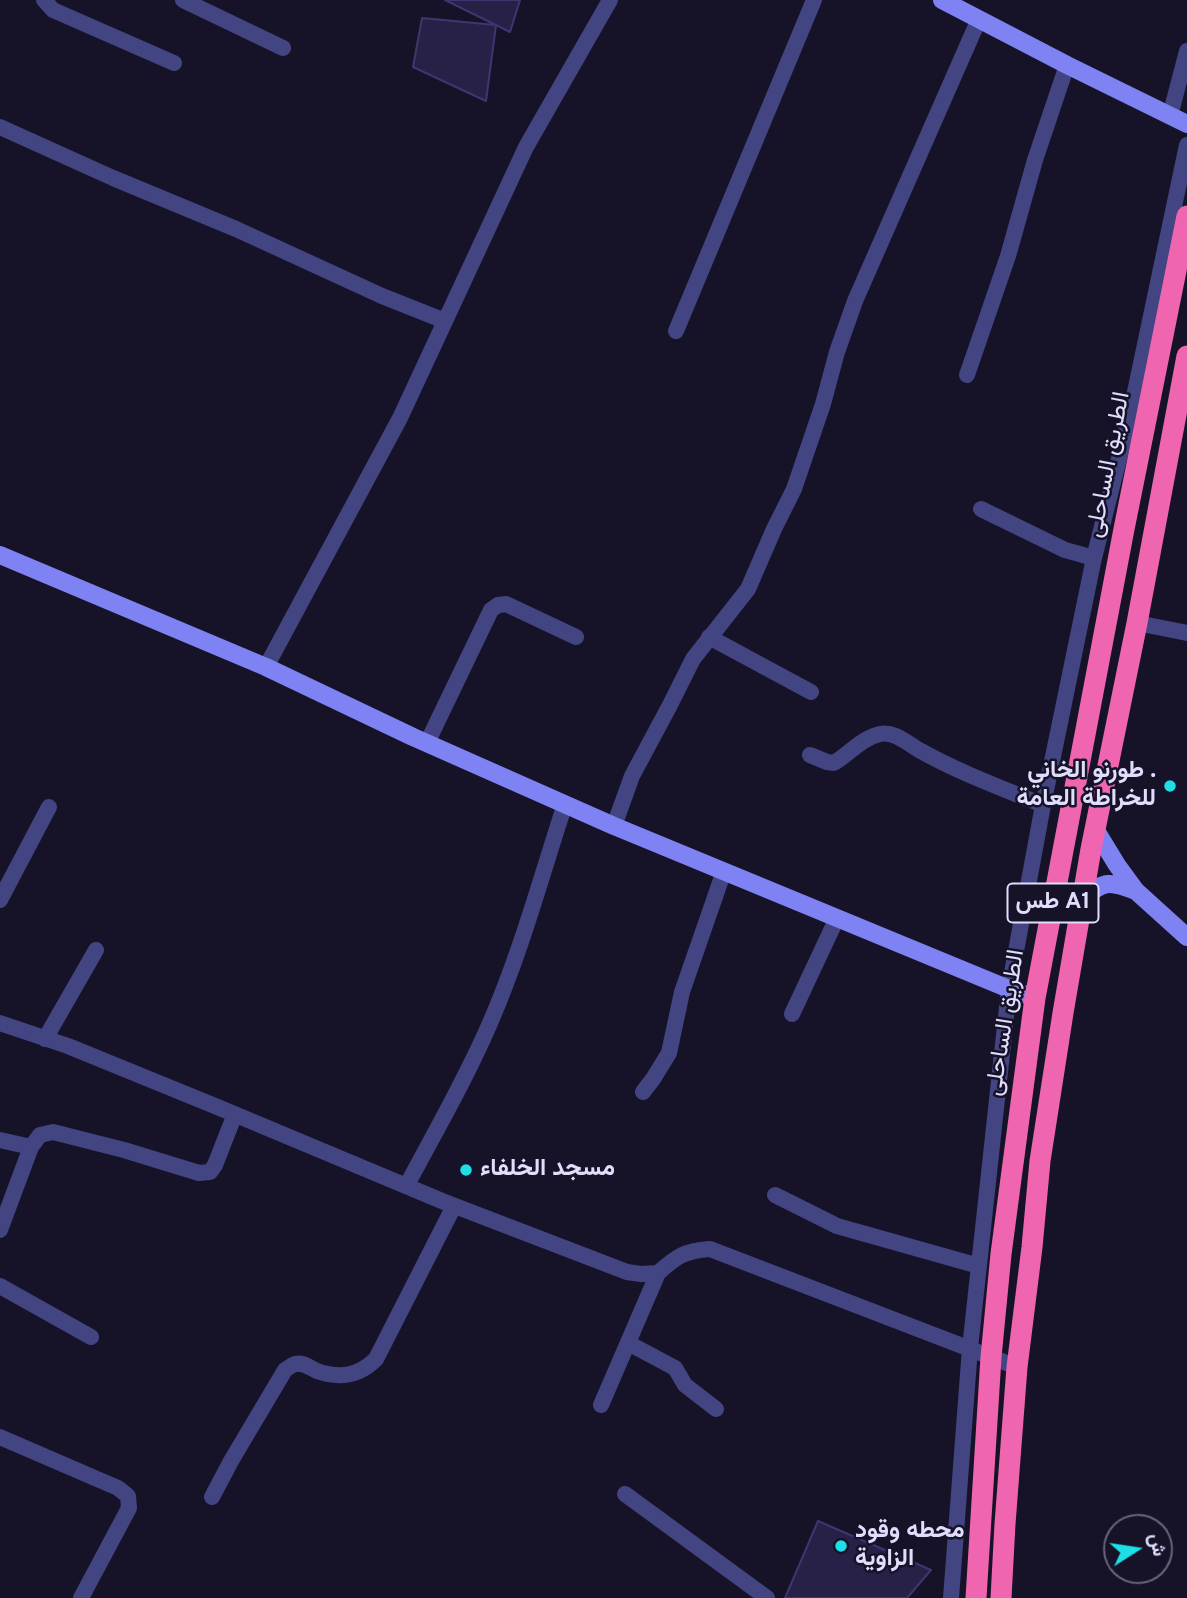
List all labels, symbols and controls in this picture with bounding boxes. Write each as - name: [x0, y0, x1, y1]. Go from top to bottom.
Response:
- street label: الطريق الساحلى: [1082, 390, 1138, 540]
- place label: طورنو الخاني . للخراطة العامة: [1016, 758, 1156, 814]
- marker: طورنو الخاني . للخراطة العامة: [1162, 778, 1178, 794]
- road number: طس A1: [1007, 884, 1098, 922]
- street label: الطريق الساحلى: [981, 948, 1033, 1098]
- place label: مسجد الخلفاء: [480, 1156, 615, 1184]
- marker: مسجد الخلفاء: [458, 1162, 474, 1178]
- north arrow: [1103, 1514, 1173, 1584]
- place label: محطه وقود الزاوية: [855, 1518, 965, 1574]
- text: ش: [1142, 1531, 1171, 1559]
- marker: محطه وقود الزاوية: [833, 1538, 849, 1554]

